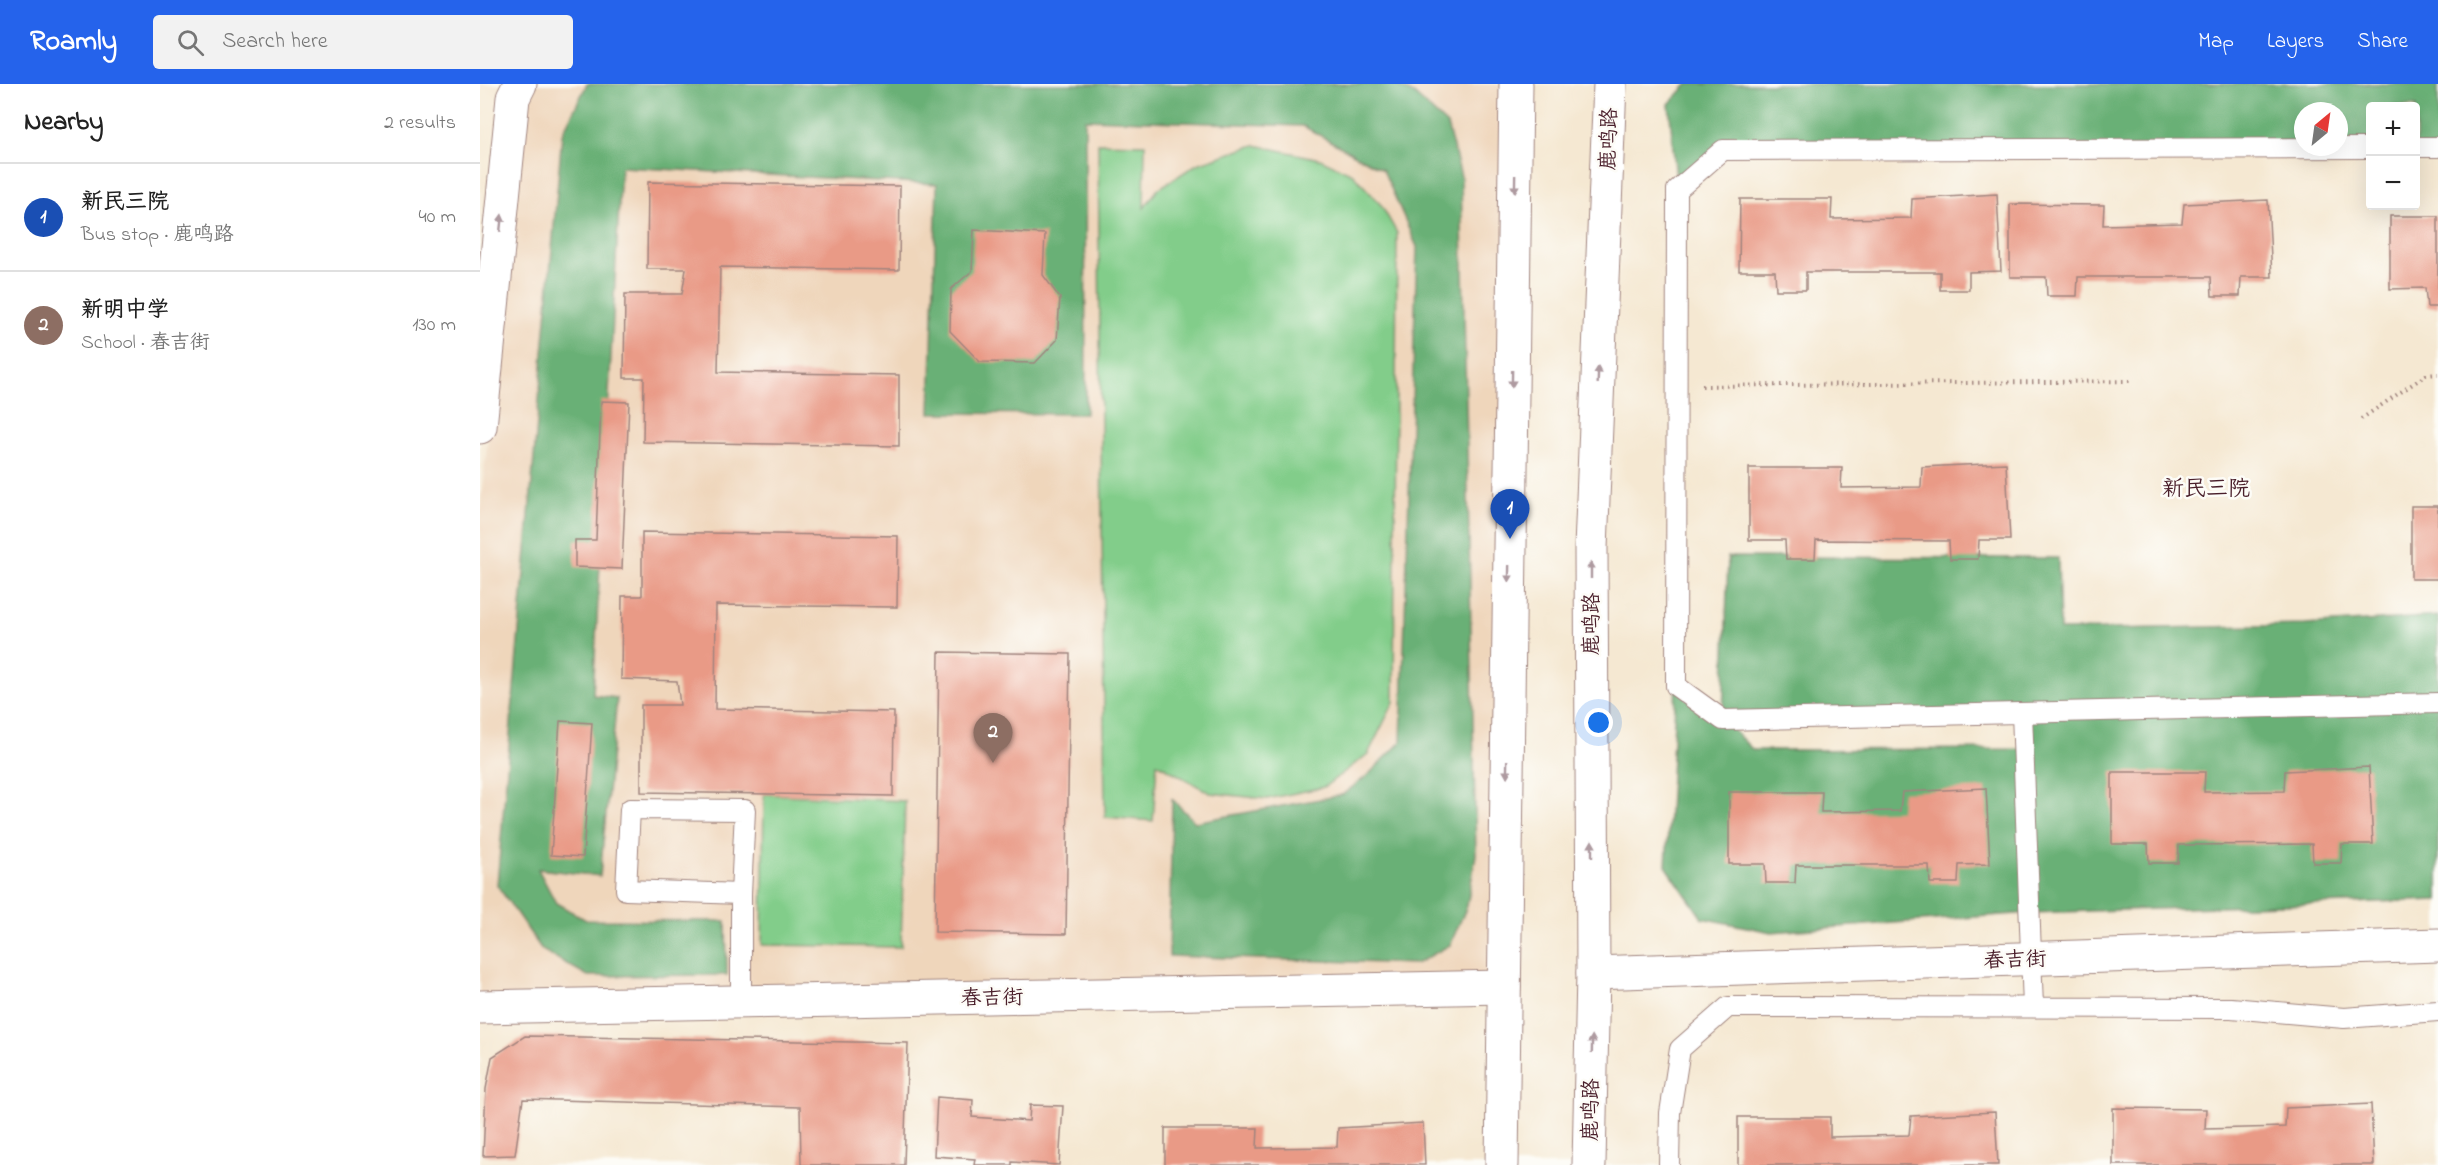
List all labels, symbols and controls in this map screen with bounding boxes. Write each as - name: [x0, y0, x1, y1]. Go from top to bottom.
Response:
- search box: [153, 15, 573, 69]
- text: Roamly: [30, 22, 117, 63]
- icon: search: [174, 26, 207, 59]
- text: Search here: [222, 26, 328, 58]
- text: Map: [2198, 27, 2234, 57]
- text: Layers: [2267, 27, 2324, 57]
- text: Share: [2357, 27, 2408, 57]
- north arrow: [2294, 102, 2348, 156]
- map controls: [2366, 102, 2420, 210]
- button: +: [2366, 102, 2420, 156]
- text: Nearby: [24, 104, 103, 142]
- street label: 鹿鸣路: [1594, 107, 1626, 171]
- text: 2 results: [384, 109, 456, 138]
- button: −: [2366, 156, 2420, 210]
- one-way arrow: [1510, 175, 1520, 194]
- text: 新民三院: [81, 187, 169, 219]
- text: 1: [40, 203, 47, 232]
- text: 40 m: [419, 203, 456, 232]
- one-way arrow: [496, 213, 506, 232]
- text: Bus stop · 鹿鸣路: [81, 221, 233, 250]
- text: 新明中学: [81, 295, 169, 327]
- text: 2: [39, 311, 48, 340]
- text: 130 m: [412, 311, 456, 340]
- text: School · 春吉街: [81, 329, 210, 358]
- one-way arrow: [1594, 365, 1603, 384]
- one-way arrow: [1507, 370, 1517, 389]
- district label: 新民三院: [2162, 474, 2250, 506]
- pin: 1: [1490, 490, 1530, 539]
- one-way arrow: [1586, 560, 1596, 579]
- one-way arrow: [1505, 565, 1514, 584]
- street label: 鹿鸣路: [1578, 593, 1608, 656]
- your location: [1584, 708, 1613, 737]
- pin: 2: [974, 714, 1012, 763]
- one-way arrow: [1502, 760, 1512, 779]
- one-way arrow: [1587, 839, 1597, 858]
- street label: 春吉街: [1983, 945, 2047, 977]
- street label: 春吉街: [960, 983, 1024, 1015]
- one-way arrow: [1587, 1034, 1596, 1053]
- street label: 鹿鸣路: [1576, 1078, 1608, 1142]

